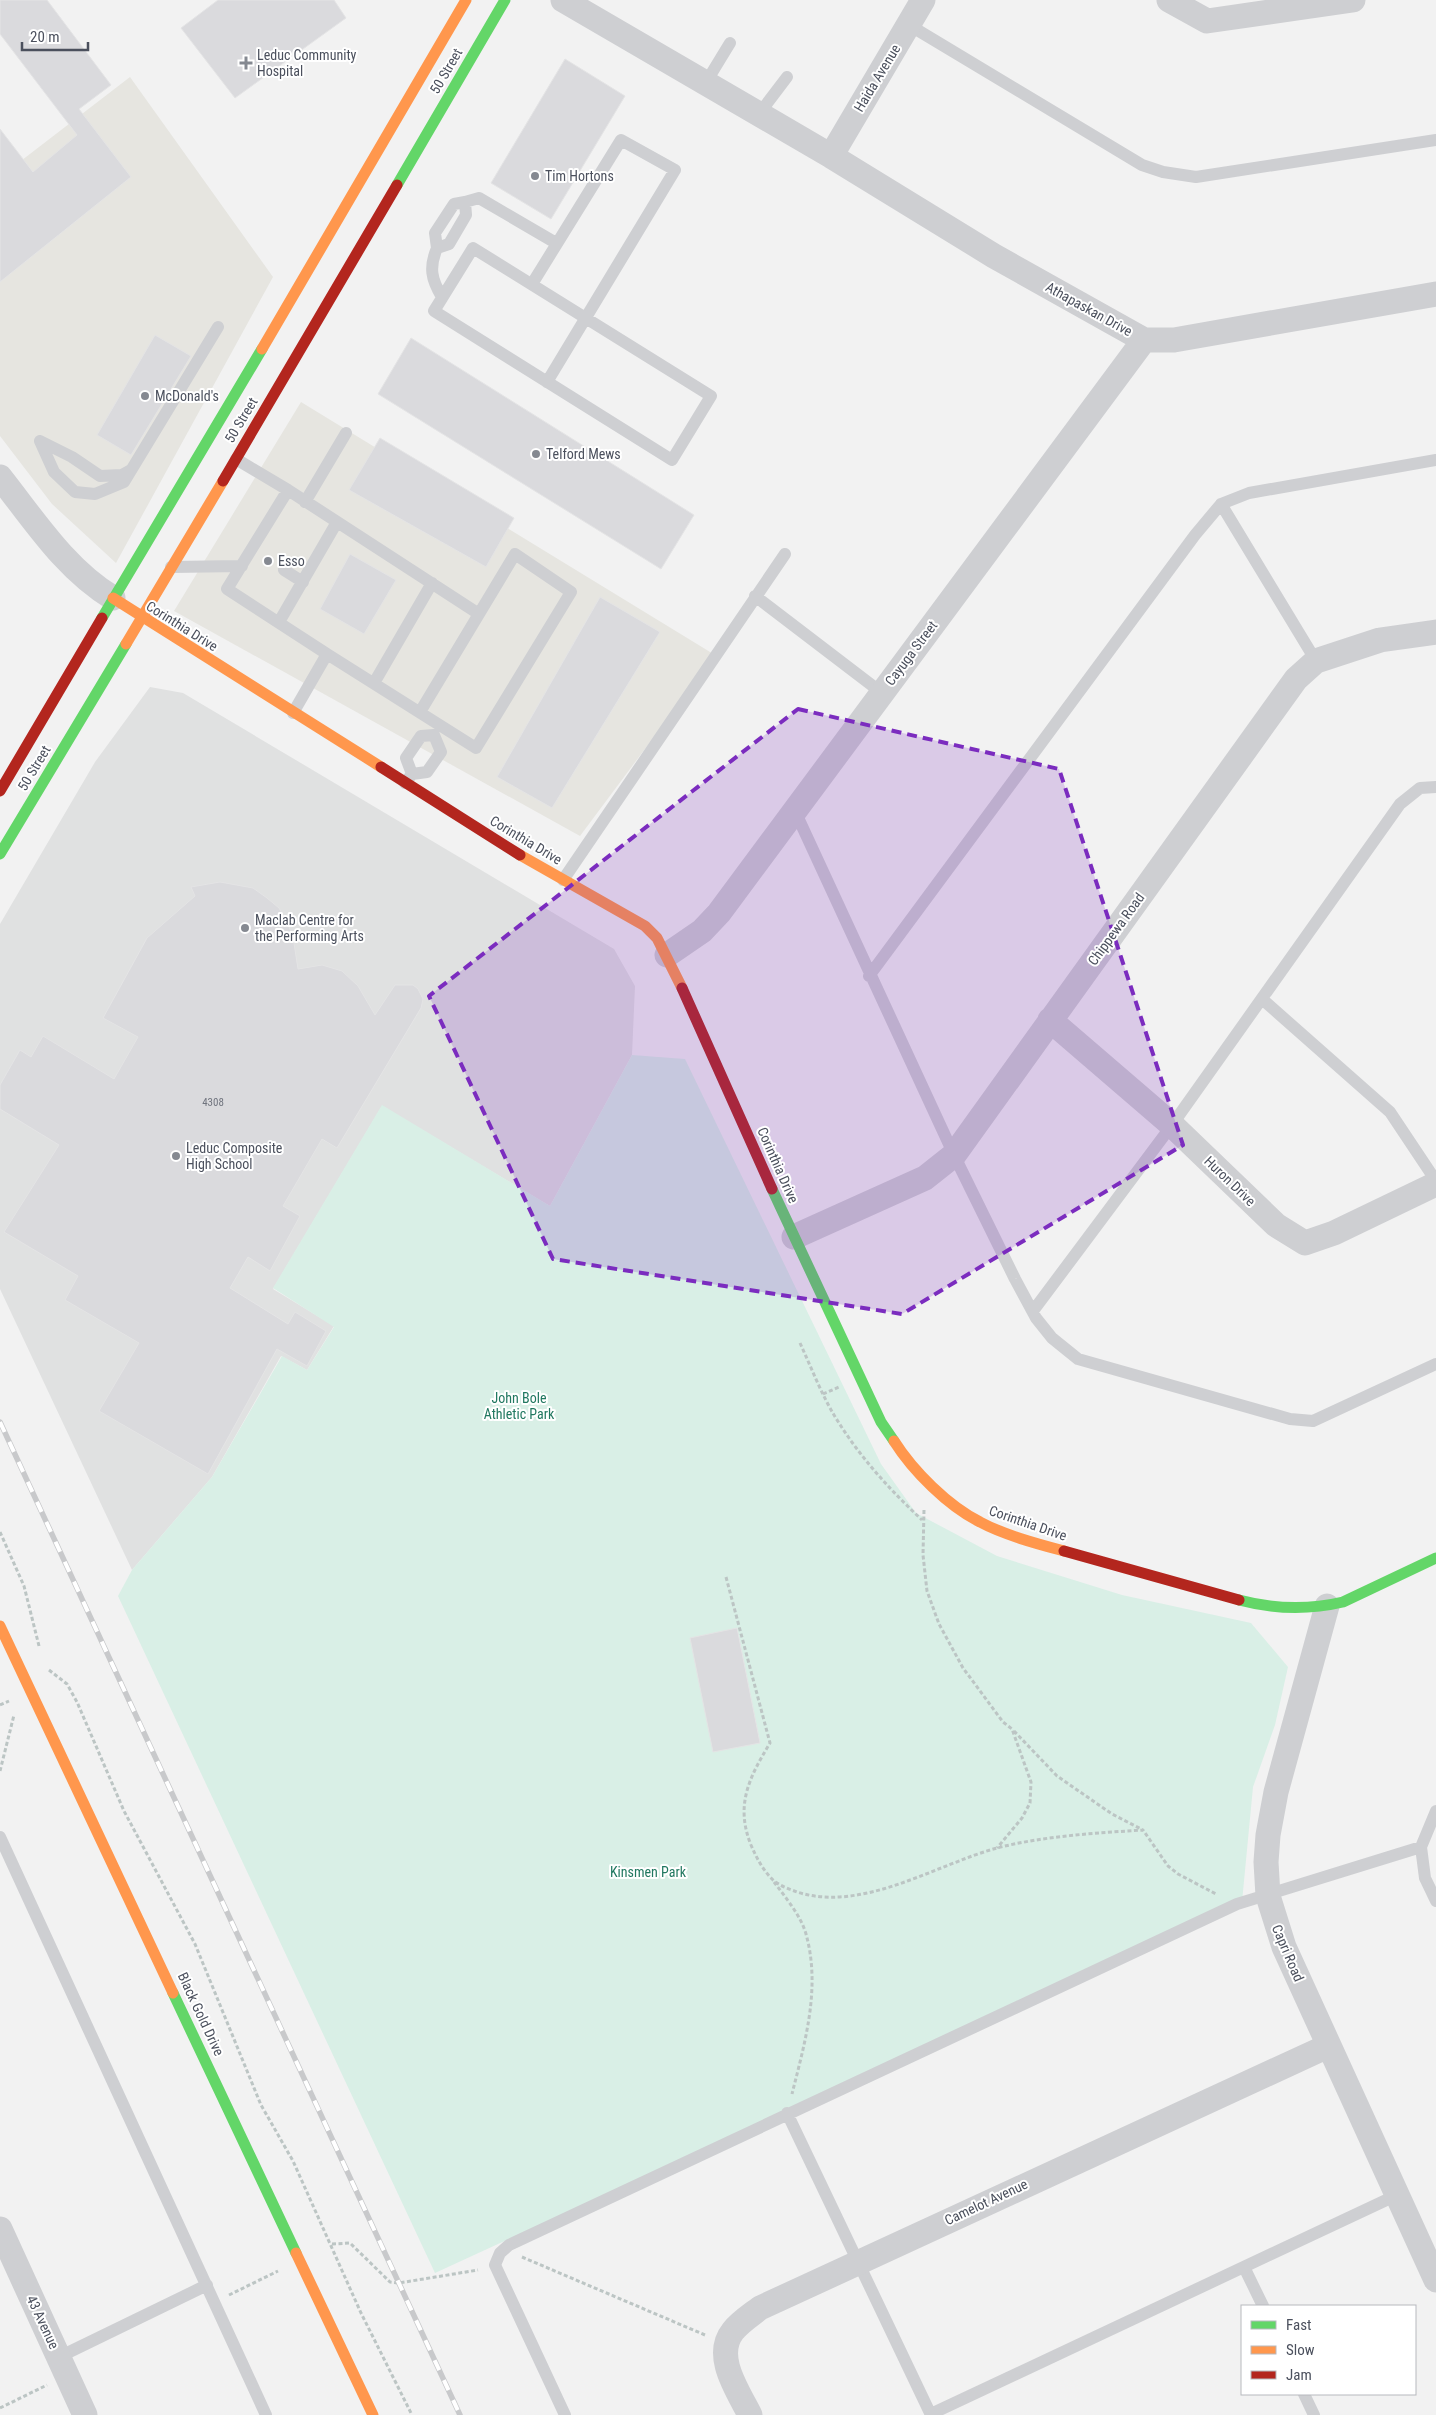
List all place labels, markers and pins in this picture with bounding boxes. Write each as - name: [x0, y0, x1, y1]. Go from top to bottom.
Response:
- place label: Leduc Community Hospital: [257, 47, 357, 79]
- marker: Leduc Community Hospital: [239, 56, 253, 70]
- place label: Tim Hortons: [545, 168, 614, 184]
- marker: Tim Hortons: [529, 170, 541, 182]
- place label: McDonald's: [155, 388, 219, 404]
- marker: McDonald's: [139, 390, 151, 402]
- place label: Telford Mews: [546, 446, 621, 462]
- marker: Telford Mews: [530, 448, 542, 460]
- place label: Esso: [278, 553, 305, 569]
- marker: Esso: [262, 555, 274, 567]
- place label: Maclab Centre for the Performing Arts: [255, 912, 364, 944]
- marker: Maclab Centre for the Performing Arts: [239, 922, 251, 934]
- place label: Leduc Composite High School: [186, 1140, 283, 1172]
- marker: Leduc Composite High School: [170, 1150, 182, 1162]

